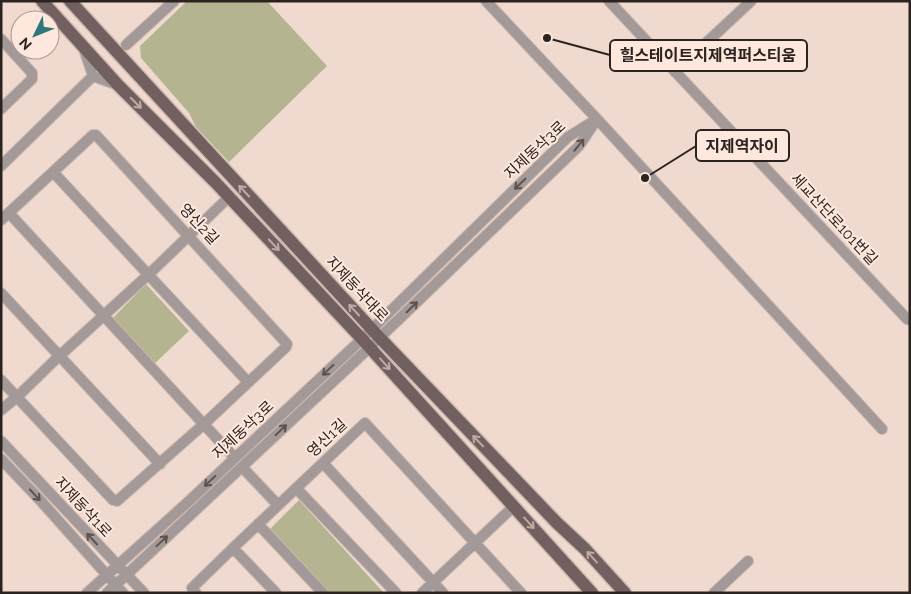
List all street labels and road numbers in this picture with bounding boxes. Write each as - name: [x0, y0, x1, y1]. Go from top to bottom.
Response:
- street label: 지제동삭3로: [501, 117, 569, 183]
- street label: 세교산단로101번길: [787, 169, 881, 269]
- street label: 영신2길: [176, 200, 222, 248]
- street label: 지제동삭대로: [322, 253, 392, 325]
- street label: 지제동삭3로: [209, 397, 277, 463]
- street label: 영신1길: [303, 415, 351, 461]
- street label: 지제동삭1로: [51, 473, 115, 541]

